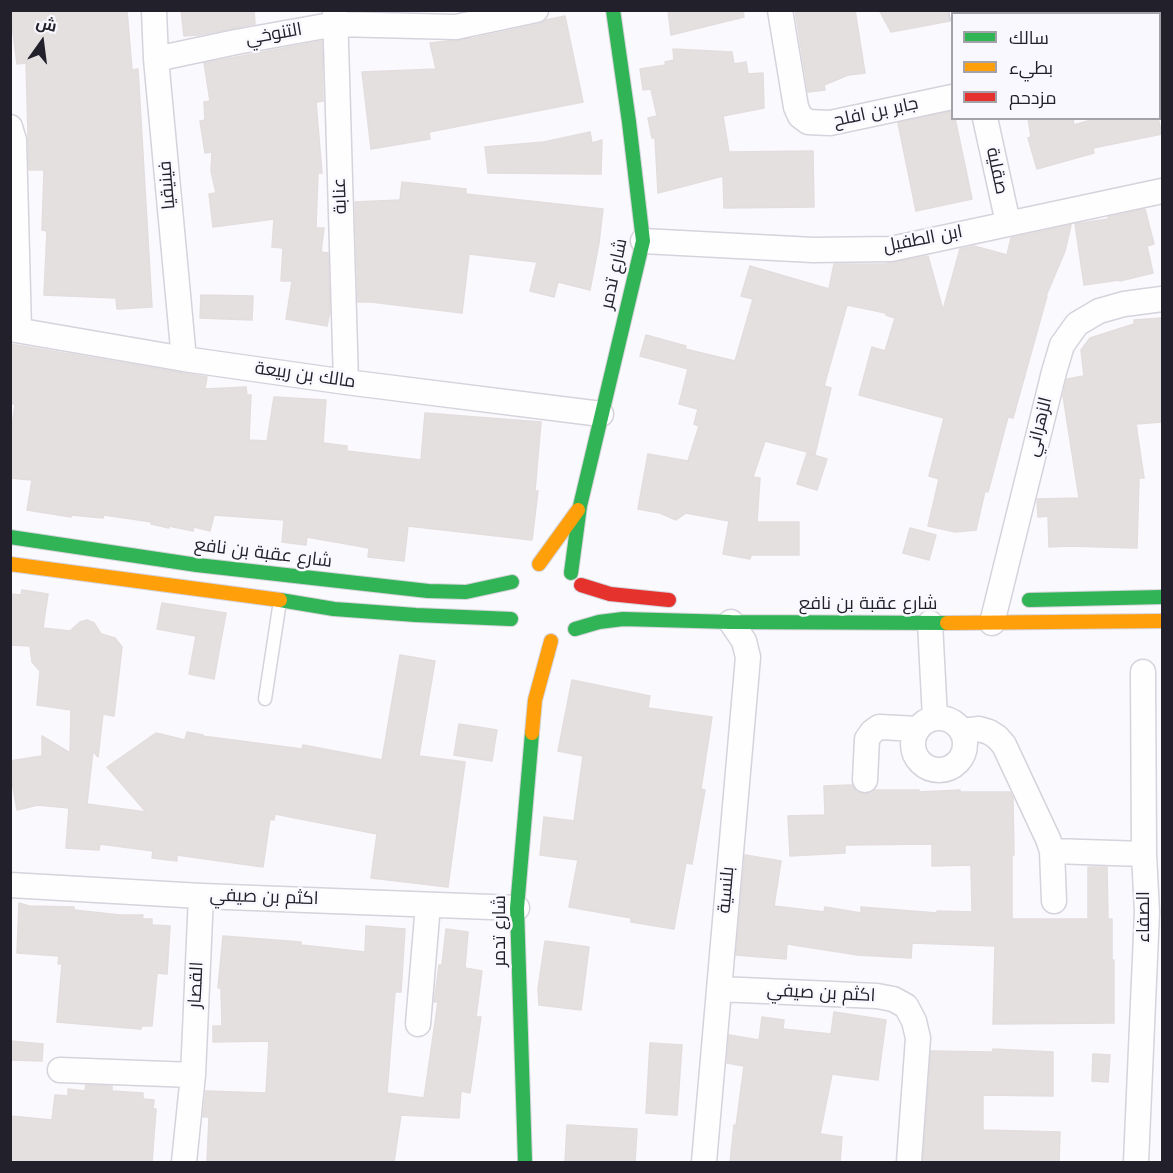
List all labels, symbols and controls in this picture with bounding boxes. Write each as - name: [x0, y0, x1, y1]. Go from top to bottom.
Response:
- text: ش: [34, 10, 59, 38]
- north arrow: [12, 12, 72, 72]
- legend: [951, 12, 1161, 120]
- street label: التنوخي: [244, 19, 304, 51]
- text: سالك: [1009, 25, 1049, 51]
- text: بطيء: [1009, 55, 1053, 81]
- text: مزدحم: [1009, 85, 1057, 111]
- street label: جابر بن افلح: [832, 93, 920, 133]
- street label: صقلية: [980, 146, 1012, 196]
- street label: فينيقيا: [155, 160, 181, 210]
- street label: عنابة: [330, 177, 352, 215]
- street label: ابن الطفيل: [882, 222, 964, 258]
- street label: شارع تدمر: [597, 237, 633, 311]
- street label: مالك بن ربيعة: [253, 358, 357, 394]
- street label: الزهراني: [1022, 395, 1058, 459]
- street label: شارع عقبة بن نافع: [193, 535, 333, 573]
- street label: شارع عقبة بن نافع: [799, 594, 937, 616]
- street label: بلنسية: [714, 866, 740, 914]
- street label: اكثم بن صيفي: [209, 885, 319, 911]
- street label: الصفاء: [1134, 891, 1156, 943]
- street label: شارع تدمر: [490, 895, 512, 967]
- street label: القصار: [185, 961, 209, 1009]
- street label: اكثم بن صيفي: [766, 980, 876, 1008]

